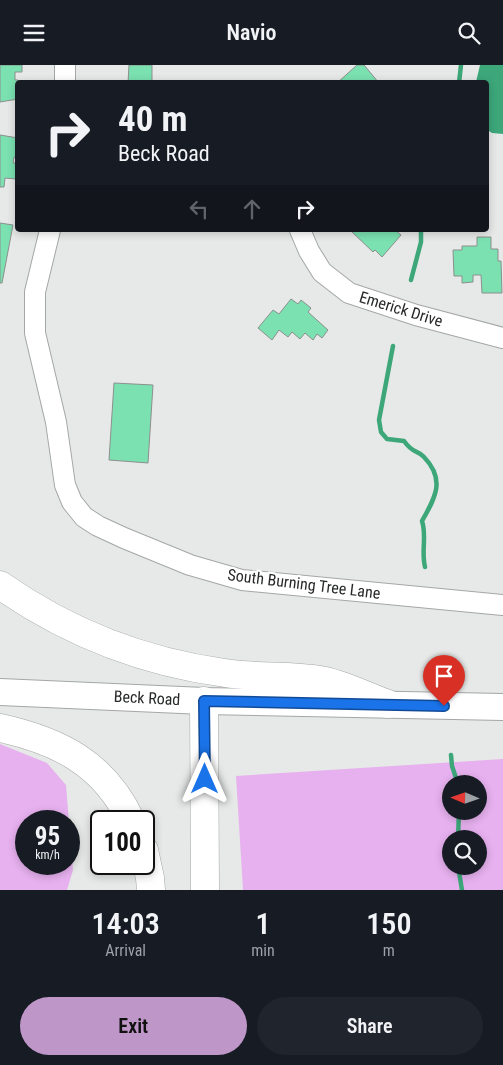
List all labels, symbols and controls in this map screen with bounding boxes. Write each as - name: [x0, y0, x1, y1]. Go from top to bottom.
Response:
- icon: menu: [20, 19, 48, 47]
- icon: search: [455, 19, 483, 47]
- text: Navio: [227, 20, 276, 45]
- text: 40 m: [118, 99, 187, 140]
- icon: right: [35, 100, 100, 165]
- text: Beck Road: [118, 141, 210, 166]
- icon: left: [185, 195, 213, 223]
- icon: ahead: [238, 195, 266, 223]
- icon: right: [291, 195, 319, 223]
- street label: Emerick Drive: [357, 287, 445, 331]
- street label: South Burning Tree Lane: [227, 565, 381, 603]
- pin: [423, 655, 465, 706]
- icon: arrive: [430, 662, 458, 690]
- street label: Beck Road: [113, 687, 181, 709]
- position arrow: [178, 752, 230, 804]
- north arrow: [442, 775, 488, 820]
- map controls: [442, 775, 487, 875]
- speed limit sign: 100: [90, 810, 155, 875]
- text: 95: [35, 822, 60, 851]
- button: search: [442, 830, 487, 875]
- text: km/h: [35, 848, 60, 862]
- text: 14:03: [91, 906, 160, 941]
- text: 1: [255, 906, 271, 941]
- text: 150: [366, 906, 411, 941]
- text: Arrival: [105, 941, 146, 960]
- text: min: [251, 941, 275, 960]
- text: m: [383, 941, 395, 960]
- button: Exit: [20, 997, 247, 1055]
- button: Share: [257, 997, 483, 1055]

